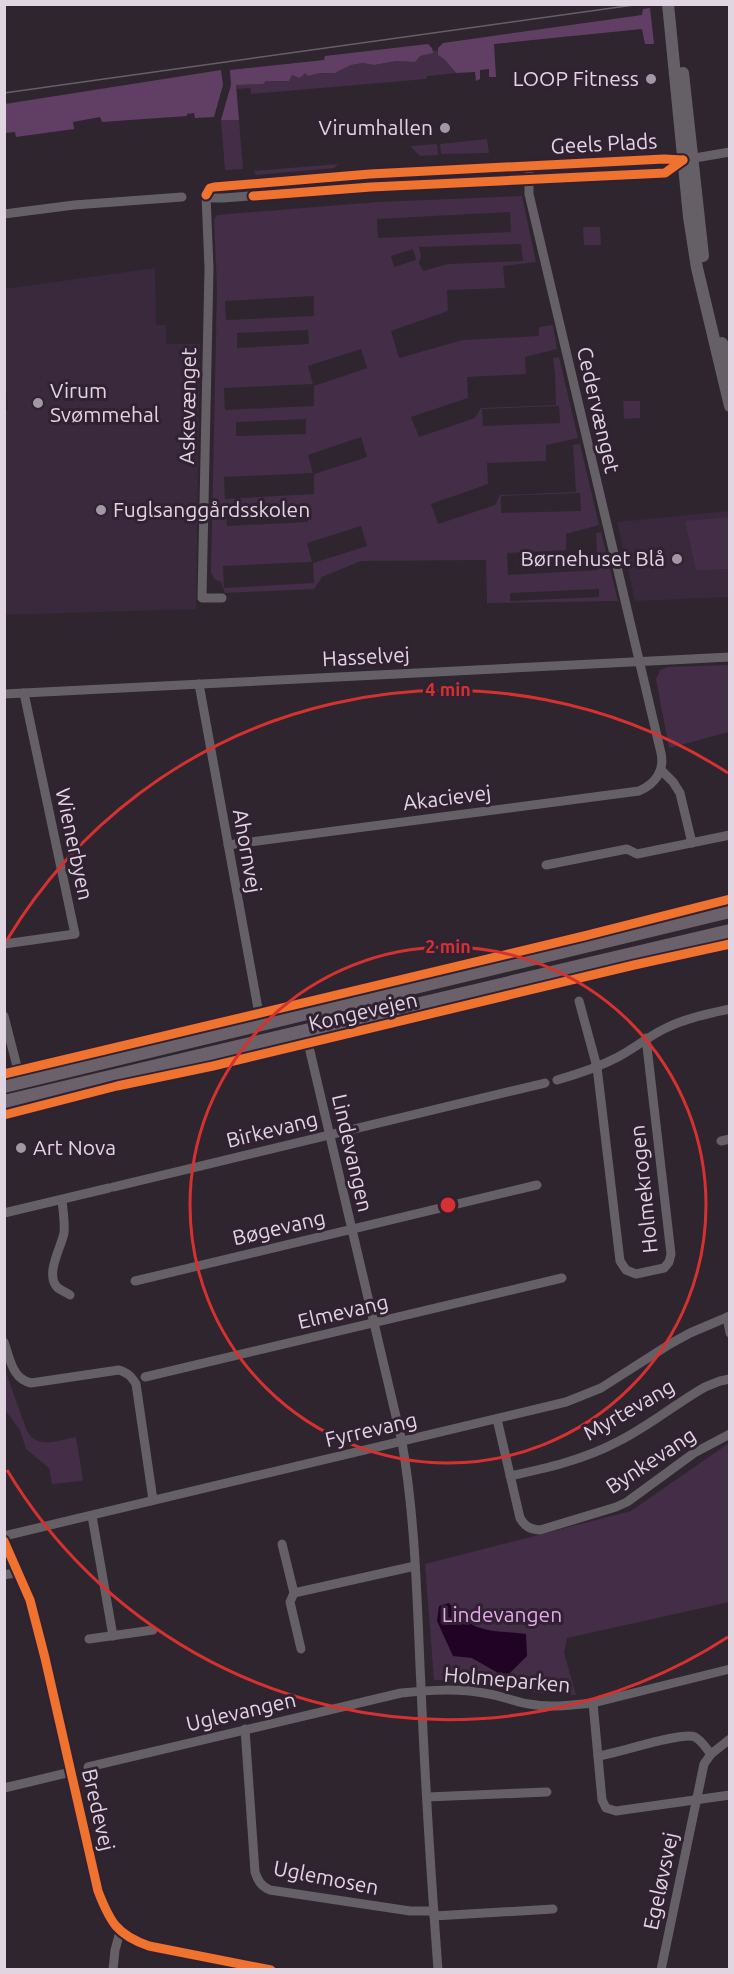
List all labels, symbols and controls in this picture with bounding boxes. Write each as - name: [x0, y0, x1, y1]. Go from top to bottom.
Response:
- place label: LOOP Fitness: [513, 66, 639, 90]
- marker: LOOP Fitness: [644, 72, 658, 86]
- place label: Virumhallen: [318, 115, 433, 139]
- marker: Virumhallen: [438, 121, 452, 135]
- street label: Geels Plads: [550, 128, 658, 158]
- street label: Cedervænget: [573, 344, 625, 475]
- street label: Askevænget: [174, 347, 200, 465]
- place label: Virum Svømmehal: [50, 378, 159, 426]
- marker: Virum Svømmehal: [31, 396, 45, 410]
- place label: Fuglsanggårdsskolen: [113, 497, 310, 521]
- marker: Fuglsanggårdsskolen: [94, 503, 108, 517]
- place label: Børnehuset Blå: [520, 546, 665, 570]
- marker: Børnehuset Blå: [670, 552, 684, 566]
- street label: Hasselvej: [322, 642, 410, 670]
- text: 4 min: [425, 679, 471, 699]
- street label: Akacievej: [402, 780, 492, 814]
- street label: Wienerbyen: [51, 786, 99, 902]
- street label: Ahornvej: [229, 807, 267, 895]
- text: 2 min: [425, 936, 471, 956]
- street label: Kongevejen: [306, 987, 420, 1035]
- street label: Lindevangen: [328, 1091, 378, 1214]
- street label: Birkevang: [224, 1106, 320, 1152]
- street label: Holmekrogen: [624, 1124, 662, 1254]
- place label: Art Nova: [33, 1135, 116, 1159]
- marker: Art Nova: [14, 1141, 28, 1155]
- centre of rings: [438, 1195, 458, 1215]
- street label: Bøgevang: [230, 1205, 327, 1249]
- street label: Elmevang: [295, 1289, 390, 1333]
- street label: Myrtevang: [579, 1373, 678, 1445]
- street label: Fyrrevang: [322, 1407, 419, 1451]
- street label: Bynkevang: [601, 1422, 700, 1498]
- park label: Lindevangen: [442, 1602, 562, 1626]
- street label: Holmeparken: [443, 1662, 571, 1696]
- street label: Uglevangen: [183, 1687, 298, 1735]
- street label: Bredevej: [78, 1766, 120, 1853]
- street label: Egeløvsvej: [638, 1830, 682, 1932]
- street label: Uglemosen: [272, 1855, 381, 1899]

